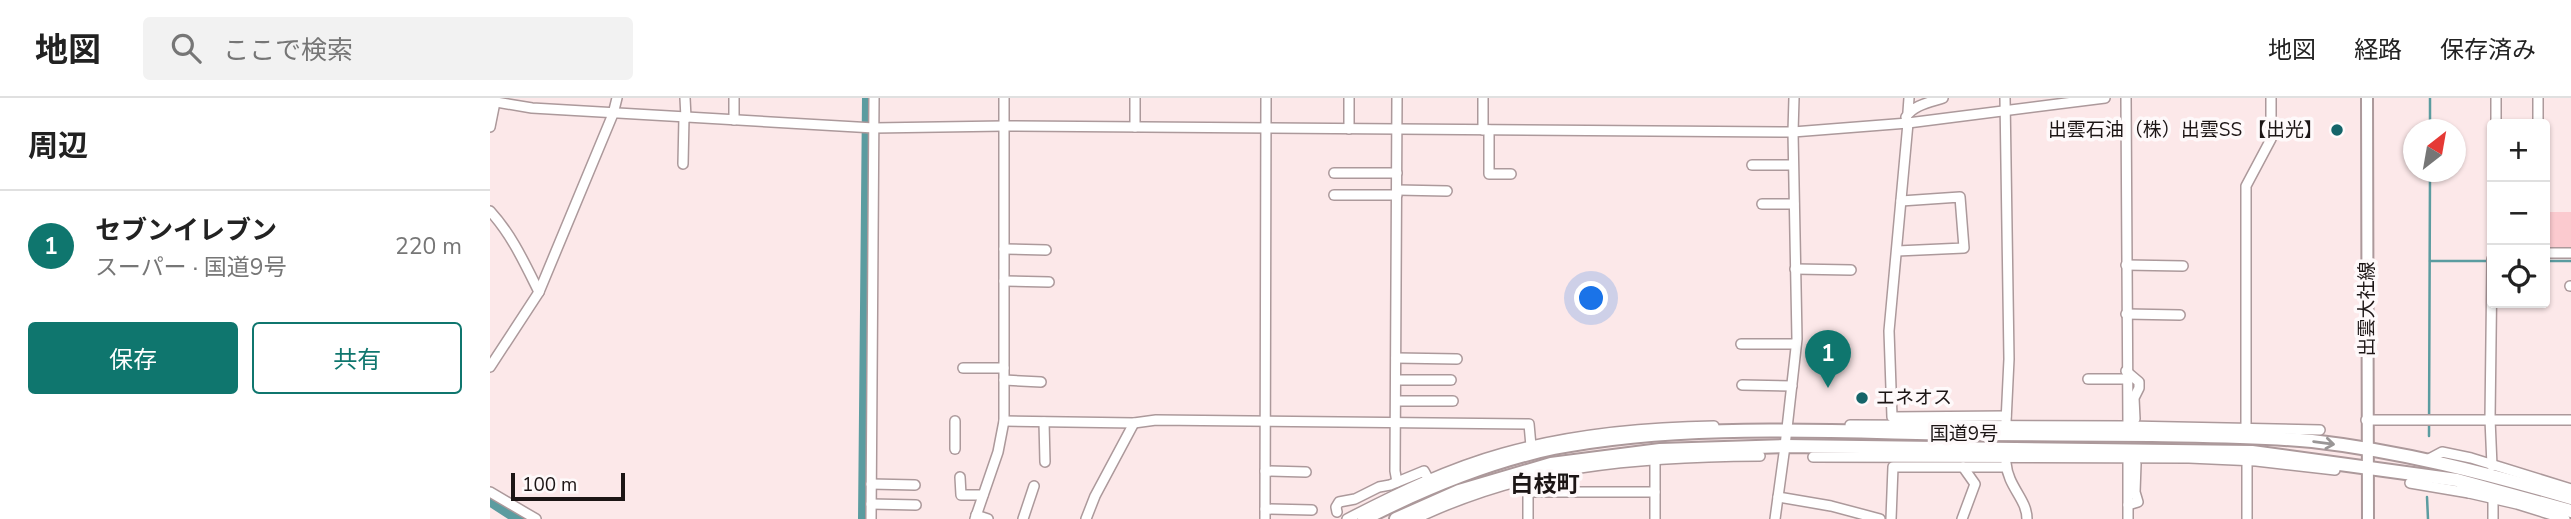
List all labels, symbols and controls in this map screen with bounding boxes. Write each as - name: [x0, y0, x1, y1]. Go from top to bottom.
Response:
- search box: [143, 17, 633, 80]
- text: 地図: [35, 28, 101, 73]
- icon: search: [167, 29, 205, 67]
- text: ここで検索: [223, 33, 353, 68]
- text: 地図: [2268, 34, 2316, 66]
- text: 経路: [2354, 34, 2402, 66]
- text: 保存済み: [2440, 34, 2536, 66]
- place label: 出雲石油（株）出雲SS 【出光】: [2048, 117, 2323, 143]
- north arrow: [2403, 119, 2466, 182]
- map controls: [2487, 119, 2550, 308]
- button: +: [2487, 119, 2550, 182]
- marker: 出雲石油（株）出雲SS 【出光】: [2329, 122, 2345, 138]
- text: 周辺: [28, 126, 88, 167]
- button: −: [2487, 182, 2550, 245]
- text: セブンイレブン: [95, 213, 277, 248]
- text: 1: [44, 231, 58, 262]
- text: 220 m: [395, 231, 462, 262]
- button: locate: [2487, 245, 2550, 308]
- text: スーパー · 国道9号: [95, 252, 287, 283]
- street label: 出雲大社線: [2354, 261, 2380, 357]
- your location: [1574, 281, 1608, 315]
- button: 保存: [28, 322, 238, 394]
- button: 共有: [252, 322, 462, 394]
- pin: 1: [1805, 330, 1851, 388]
- place label: エネオス: [1876, 385, 1952, 411]
- marker: エネオス: [1854, 390, 1870, 406]
- street label: 国道9号: [1930, 421, 1998, 447]
- one-way arrow: [2312, 437, 2335, 450]
- district label: 白枝町: [1511, 469, 1580, 500]
- scale bar: [511, 470, 625, 502]
- text: 100 m: [522, 472, 577, 498]

